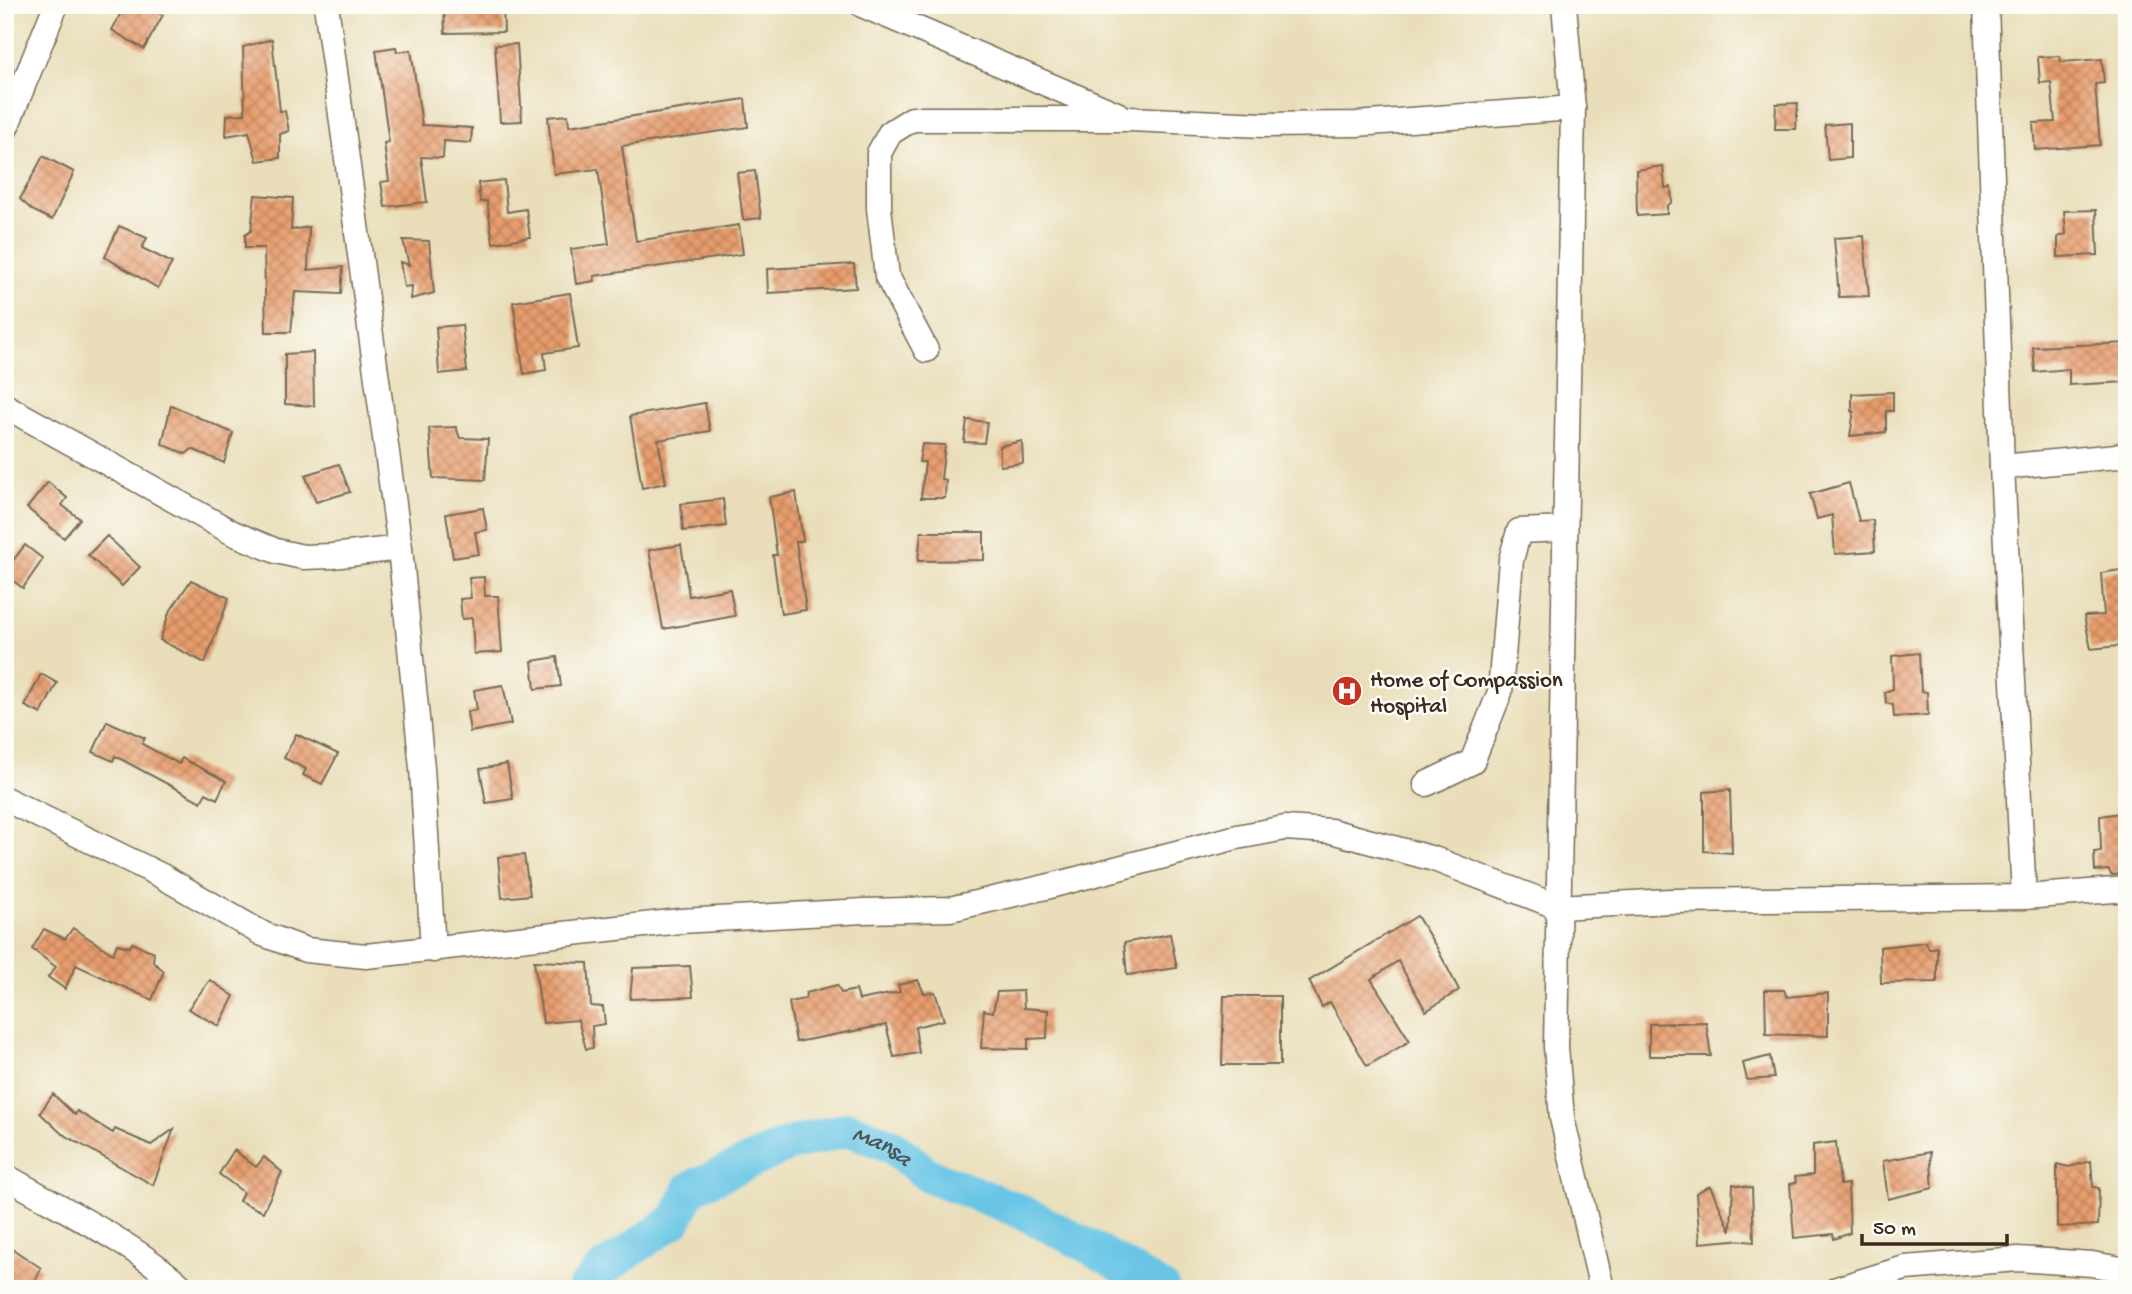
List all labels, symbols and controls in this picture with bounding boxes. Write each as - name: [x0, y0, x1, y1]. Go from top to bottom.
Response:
- place label: Home of Compassion Hospital: [1370, 668, 1563, 721]
- hospital icon: Home of Compassion Hospital: [1330, 674, 1364, 708]
- water label: Mansa: [848, 1121, 918, 1175]
- scale bar: [1862, 1203, 2008, 1247]
- text: 50 m: [1873, 1218, 1916, 1243]

